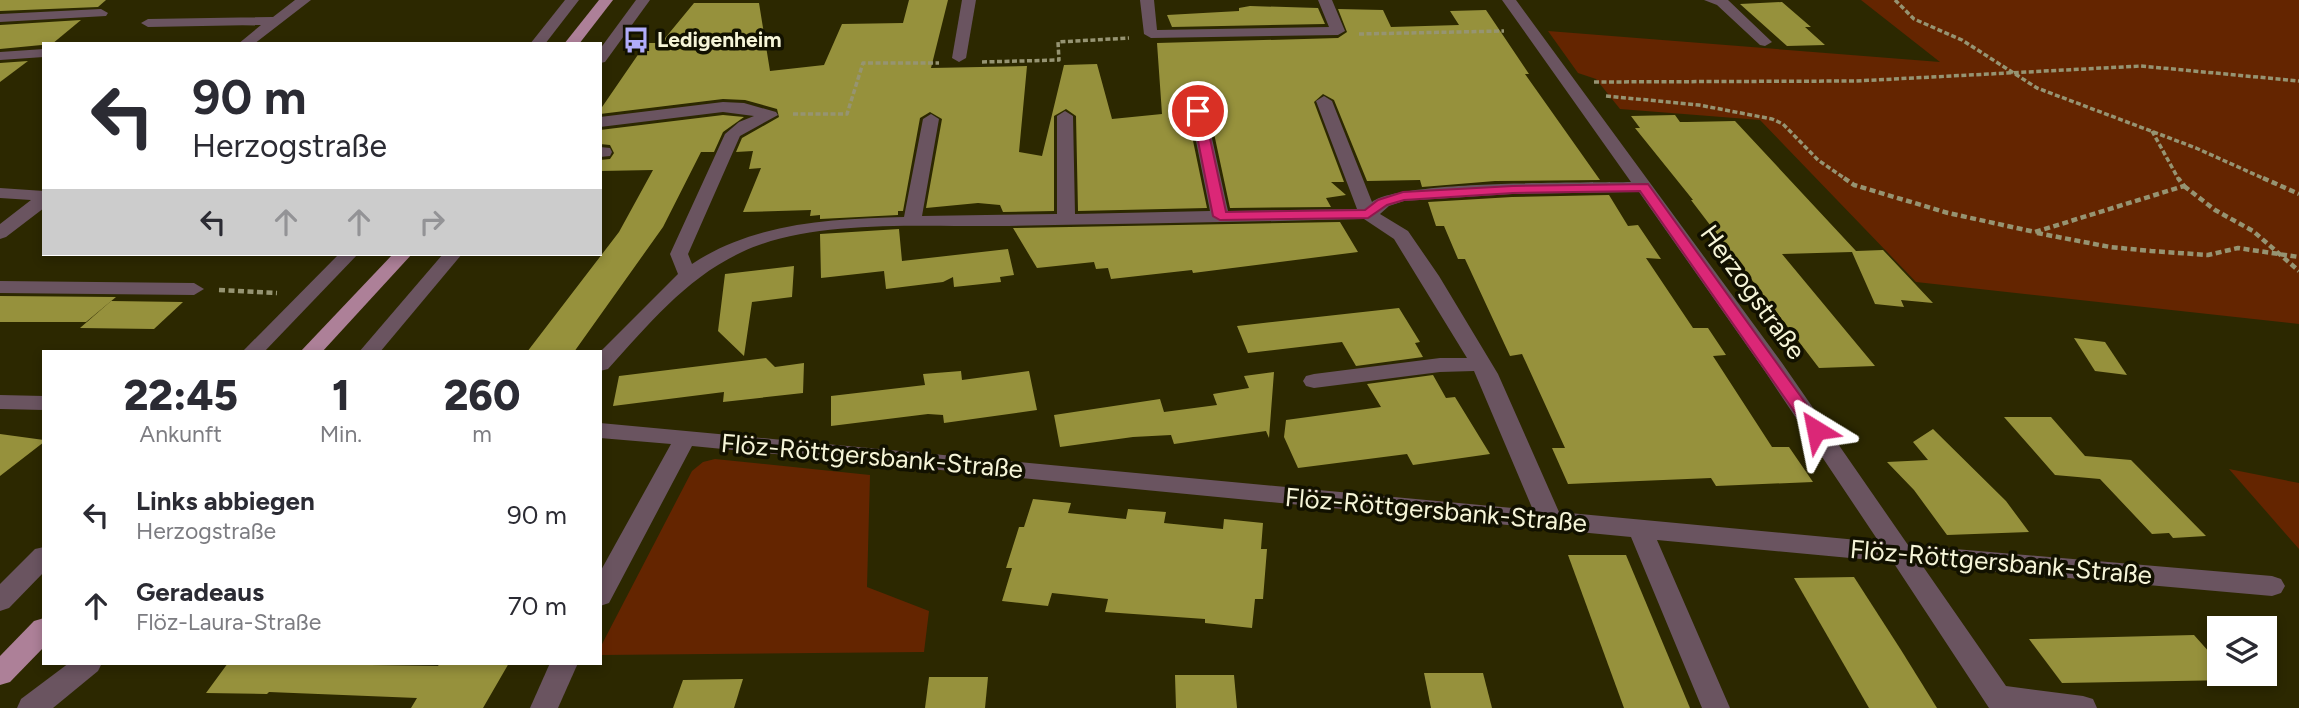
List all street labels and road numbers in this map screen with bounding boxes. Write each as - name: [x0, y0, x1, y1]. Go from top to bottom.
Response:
- street label: Herzogstraße: [1693, 218, 1813, 366]
- street label: Flöz-Röttgersbank-Straße: [720, 427, 1024, 485]
- street label: Flöz-Röttgersbank-Straße: [1284, 481, 1588, 539]
- street label: Flöz-Röttgersbank-Straße: [1849, 533, 2153, 591]

